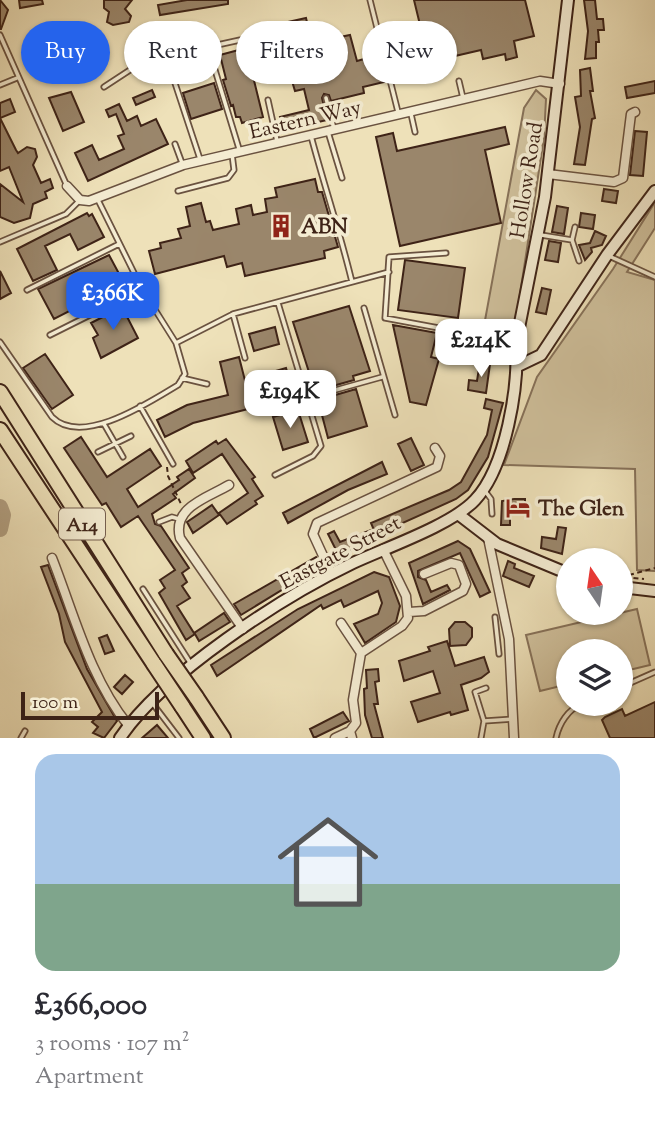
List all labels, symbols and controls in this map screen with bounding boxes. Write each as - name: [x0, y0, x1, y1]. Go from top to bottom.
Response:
- chip: Buy: [21, 21, 110, 84]
- chip: Rent: [124, 21, 222, 84]
- chip: Filters: [236, 21, 348, 84]
- chip: New: [362, 21, 457, 84]
- street label: Eastern Way: [246, 93, 365, 148]
- street label: Hollow Road: [504, 120, 552, 241]
- building icon: ABN: [267, 212, 295, 240]
- place label: ABN: [301, 213, 348, 243]
- pin: £366K: [64, 272, 162, 332]
- text: £366K: [82, 278, 144, 311]
- pin: £214K: [432, 320, 530, 379]
- text: £214K: [451, 325, 511, 358]
- pin: £194K: [241, 370, 339, 430]
- text: £194K: [260, 376, 320, 409]
- hotel icon: The Glen: [504, 494, 532, 522]
- place label: The Glen: [538, 495, 625, 525]
- road number: A14: [59, 509, 105, 540]
- street label: Eastgate Street: [275, 509, 407, 598]
- north arrow: [556, 548, 634, 625]
- map controls: [556, 548, 633, 716]
- button: layers: [556, 639, 633, 716]
- scale bar: [21, 689, 159, 721]
- text: 100 m: [32, 690, 78, 717]
- icon: home: [265, 799, 391, 925]
- text: £366,000: [35, 985, 147, 1028]
- text: 3 rooms · 107 m²: [35, 1028, 190, 1061]
- text: Apartment: [35, 1061, 144, 1094]

